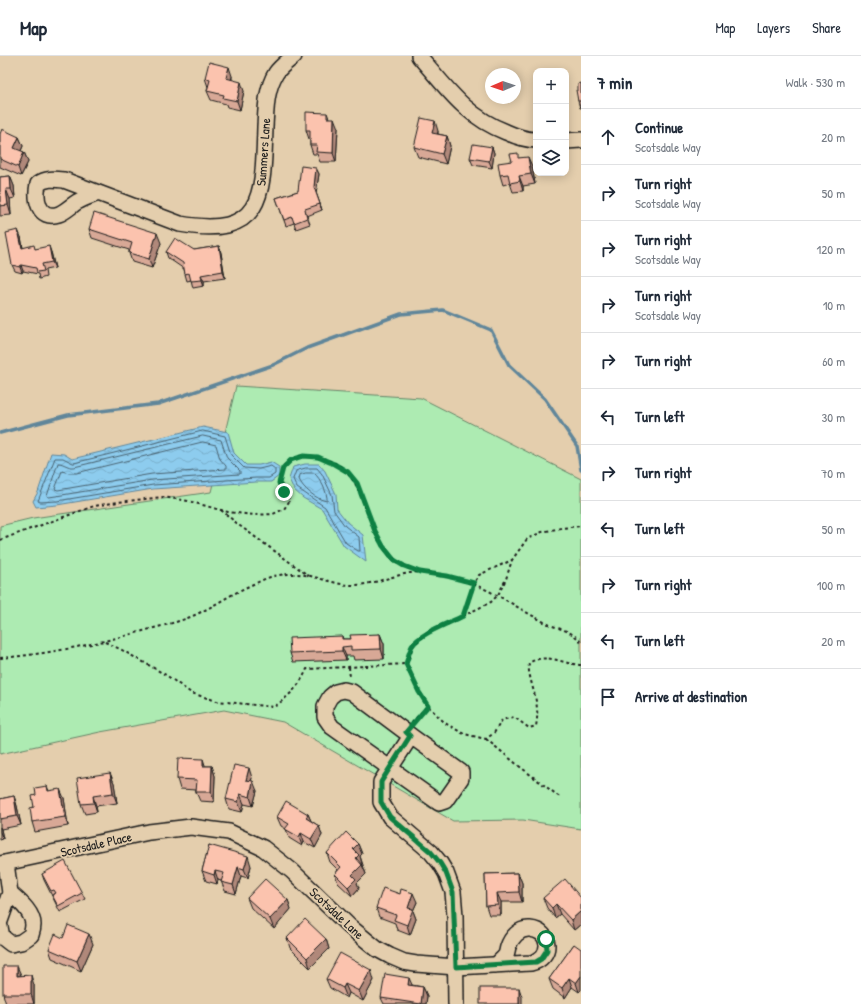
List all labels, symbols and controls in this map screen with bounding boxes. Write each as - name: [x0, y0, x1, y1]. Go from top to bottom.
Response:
- text: Map: [20, 15, 47, 41]
- text: Map: [715, 18, 735, 37]
- text: Layers: [757, 18, 790, 37]
- text: Share: [812, 18, 841, 37]
- north arrow: [485, 68, 521, 104]
- map controls: [533, 68, 569, 176]
- button: +: [533, 68, 569, 104]
- text: 7 min: [597, 71, 632, 94]
- text: Walk · 530 m: [785, 73, 845, 91]
- button: −: [533, 104, 569, 140]
- street label: Summers Lane: [252, 117, 274, 187]
- text: Continue: [635, 117, 683, 138]
- icon: ahead: [597, 126, 619, 148]
- text: 20 m: [821, 128, 845, 146]
- text: Scotsdale Way: [635, 138, 701, 156]
- button: layers: [533, 140, 569, 176]
- text: Turn right: [635, 173, 691, 194]
- icon: right: [597, 182, 619, 204]
- text: 50 m: [822, 184, 845, 202]
- text: Scotsdale Way: [635, 194, 701, 212]
- text: Turn right: [635, 229, 691, 250]
- icon: right: [597, 238, 619, 260]
- text: 120 m: [817, 240, 845, 258]
- text: Scotsdale Way: [635, 250, 701, 268]
- text: Turn right: [635, 285, 691, 306]
- icon: right: [597, 294, 619, 316]
- text: 10 m: [823, 296, 845, 314]
- text: Scotsdale Way: [635, 306, 701, 324]
- icon: right: [597, 350, 619, 372]
- text: Turn right: [635, 350, 691, 371]
- text: 60 m: [822, 352, 845, 370]
- icon: left: [597, 406, 619, 428]
- text: Turn left: [635, 406, 685, 427]
- text: 30 m: [822, 408, 845, 426]
- icon: right: [597, 462, 619, 484]
- text: Turn right: [635, 462, 691, 483]
- text: 70 m: [821, 464, 845, 482]
- route end: [275, 483, 293, 501]
- icon: left: [597, 518, 619, 540]
- text: Turn left: [635, 518, 685, 539]
- text: 50 m: [822, 520, 845, 538]
- icon: right: [597, 574, 619, 596]
- text: Turn right: [635, 574, 691, 595]
- text: 100 m: [817, 576, 845, 594]
- icon: left: [597, 630, 619, 652]
- text: Turn left: [635, 630, 685, 651]
- text: 20 m: [821, 632, 845, 650]
- icon: arrive: [597, 686, 619, 708]
- text: Arrive at destination: [635, 686, 747, 707]
- street label: Scotsdale Place: [59, 827, 133, 861]
- street label: Scotsdale Lane: [306, 883, 368, 943]
- route start: [537, 930, 555, 948]

